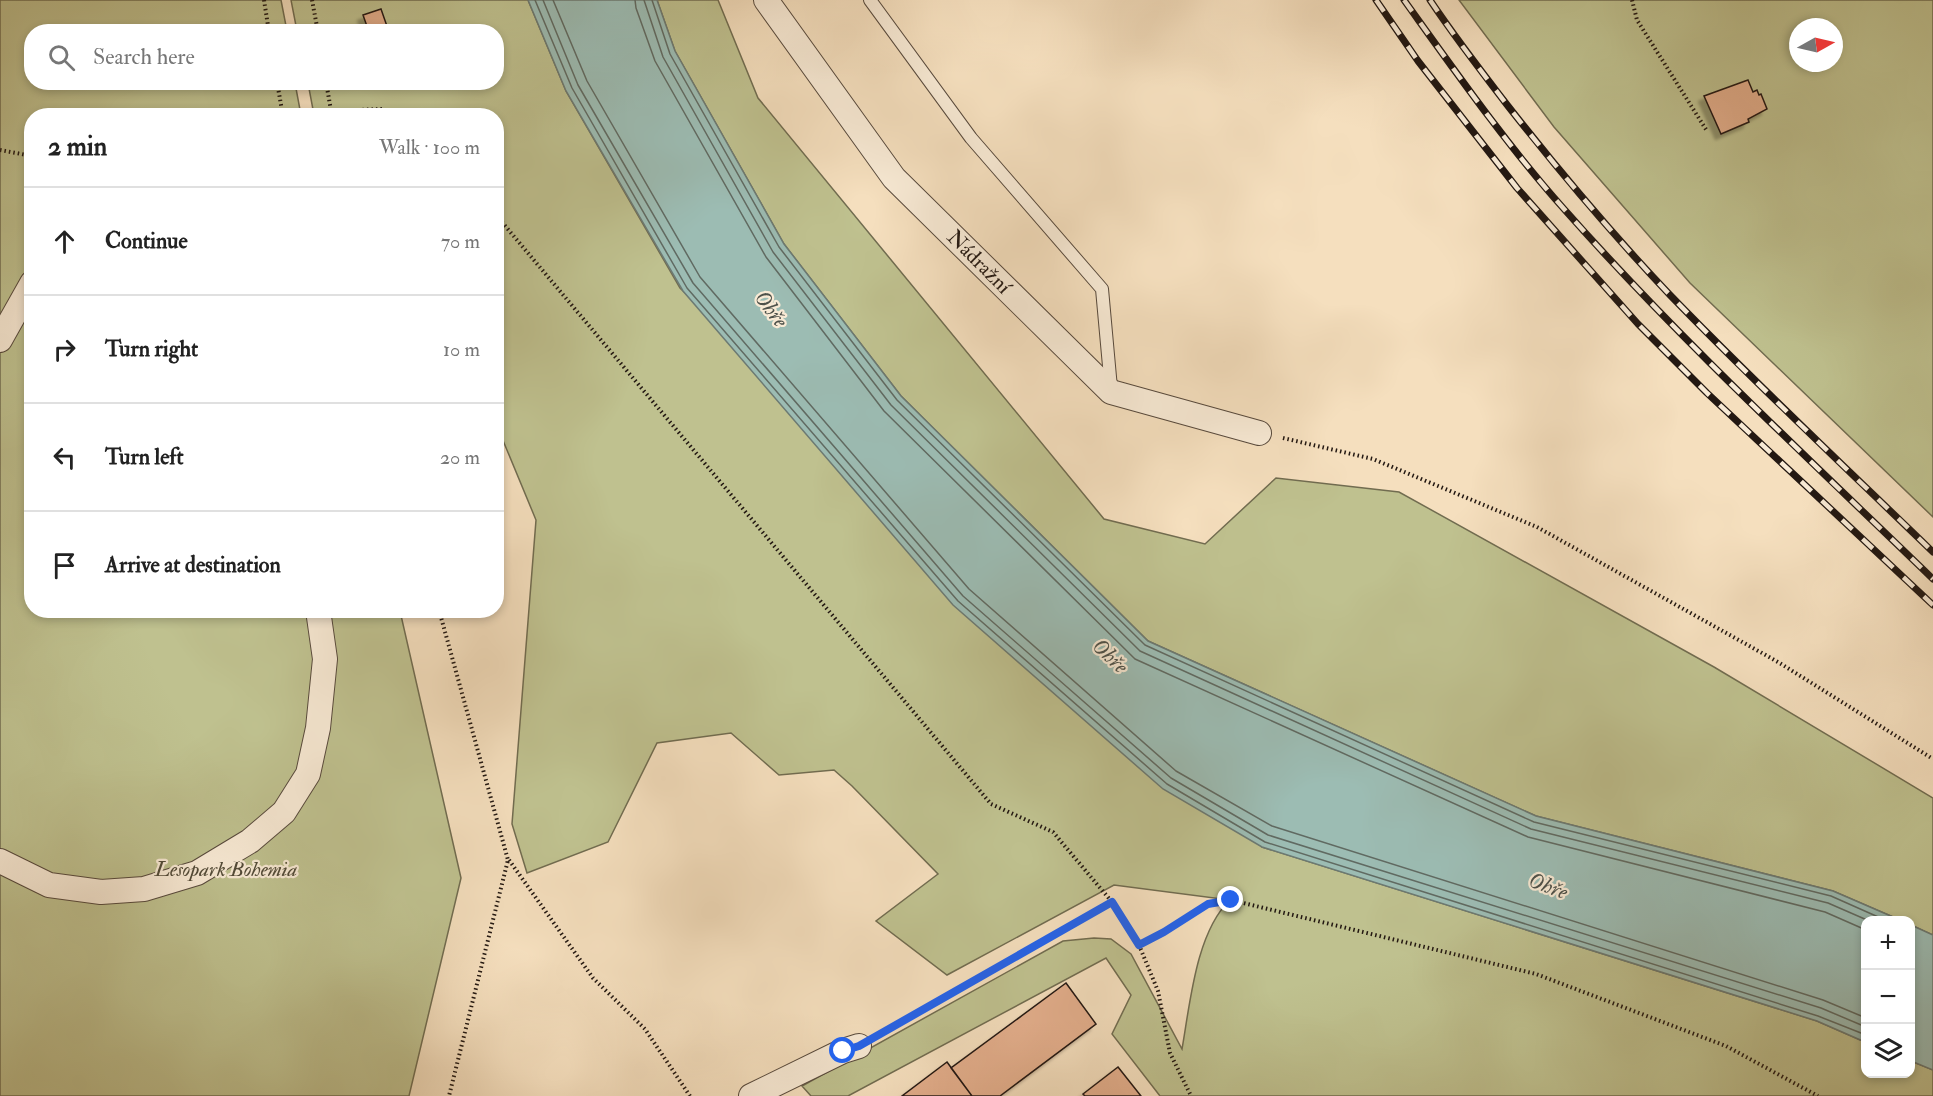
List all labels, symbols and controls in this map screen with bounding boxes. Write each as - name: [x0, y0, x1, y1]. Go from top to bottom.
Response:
- north arrow: [1789, 18, 1843, 72]
- search box: [24, 24, 504, 90]
- icon: search: [45, 41, 78, 74]
- text: Search here: [93, 43, 195, 71]
- text: 2 min: [48, 131, 107, 163]
- text: Walk · 100 m: [379, 135, 480, 160]
- street label: Nádražní: [941, 224, 1018, 301]
- icon: ahead: [48, 225, 81, 258]
- text: Continue: [105, 227, 188, 255]
- text: 70 m: [441, 229, 480, 254]
- water label: Ohře: [748, 285, 795, 334]
- icon: right: [48, 333, 81, 366]
- text: Turn right: [105, 335, 198, 363]
- text: 10 m: [443, 337, 480, 362]
- icon: left: [48, 441, 81, 474]
- text: Turn left: [105, 443, 184, 471]
- text: 20 m: [440, 445, 480, 470]
- icon: arrive: [48, 549, 81, 582]
- text: Arrive at destination: [105, 551, 281, 579]
- water label: Ohře: [1086, 632, 1135, 680]
- park label: Lesopark Bohemia: [154, 856, 297, 883]
- water label: Ohře: [1524, 866, 1572, 906]
- route end: [1217, 886, 1243, 912]
- map controls: [1861, 916, 1915, 1078]
- button: +: [1861, 916, 1915, 970]
- button: −: [1861, 970, 1915, 1024]
- button: layers: [1861, 1024, 1915, 1078]
- route start: [829, 1037, 855, 1063]

